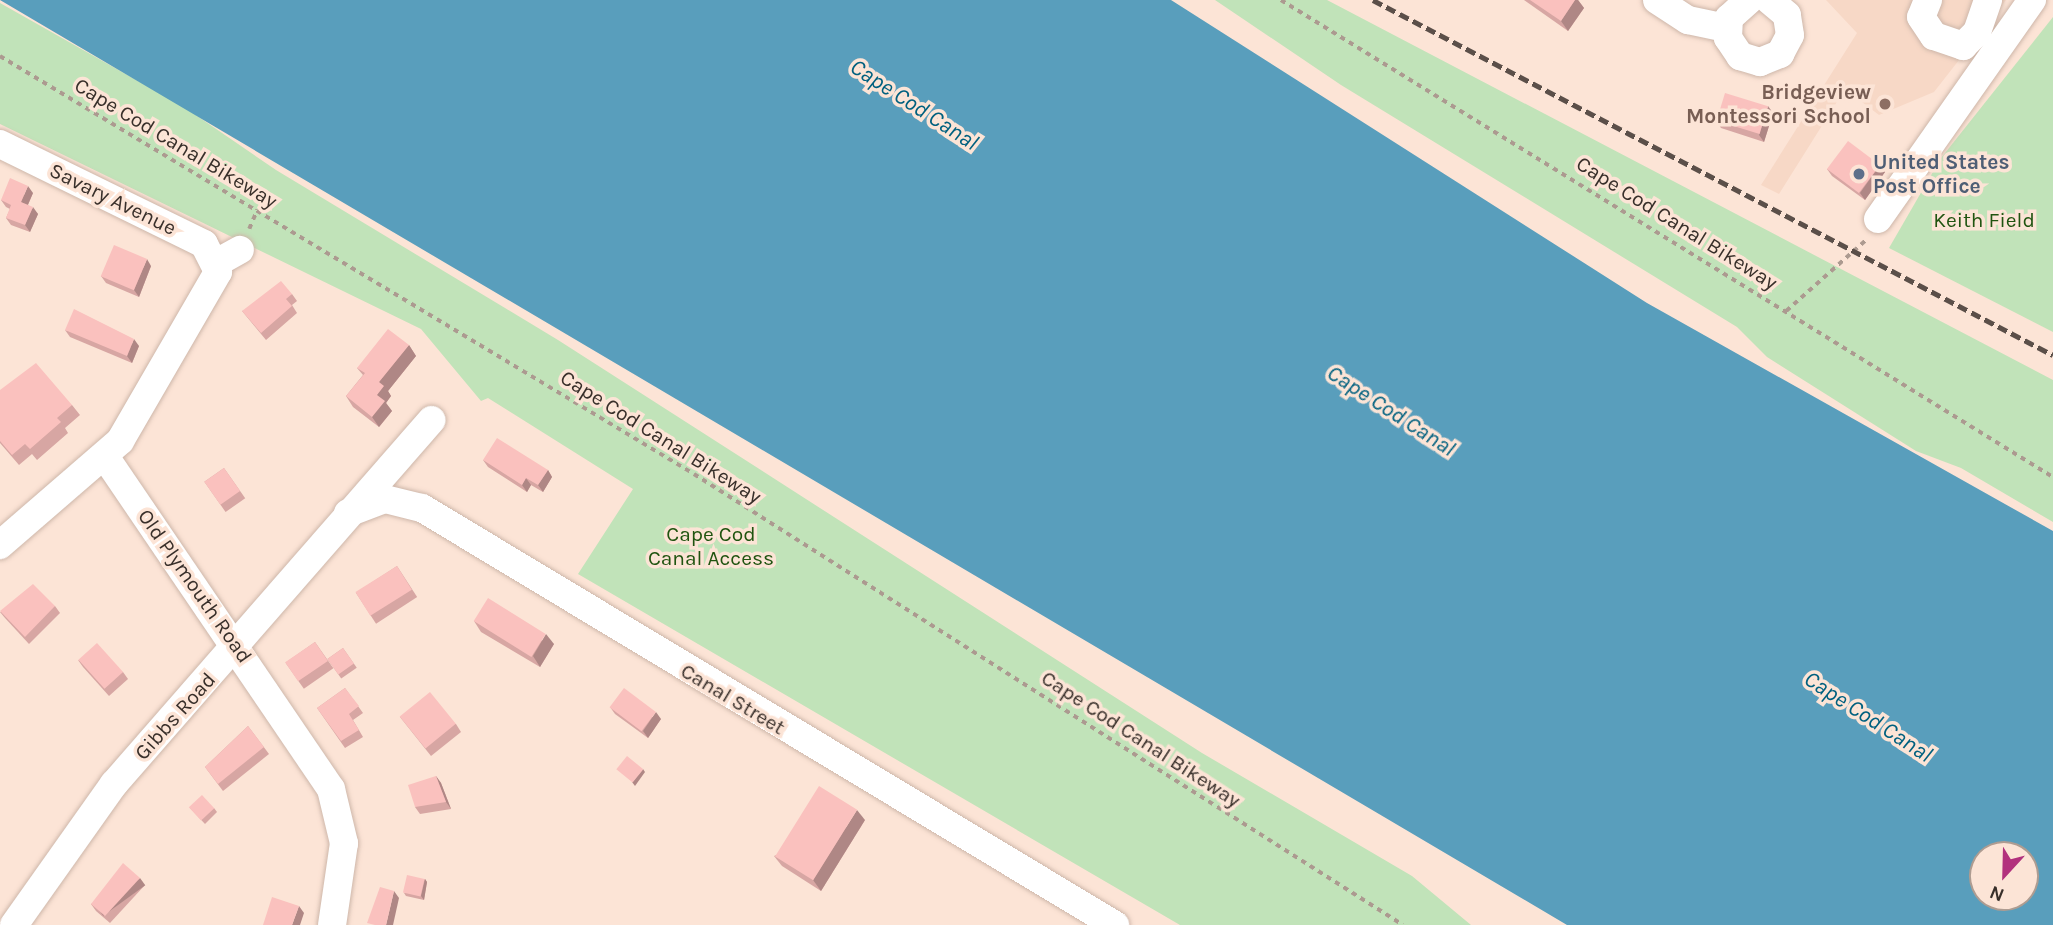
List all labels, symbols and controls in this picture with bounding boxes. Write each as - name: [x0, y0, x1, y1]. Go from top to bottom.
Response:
- water label: Cape Cod Canal: [845, 53, 983, 157]
- street label: Cape Cod Canal Bikeway: [70, 72, 282, 214]
- place label: Bridgeview Montessori School: [1686, 79, 1871, 129]
- marker: Bridgeview Montessori School: [1877, 96, 1893, 112]
- place label: United States Post Office: [1873, 149, 2010, 199]
- street label: Cape Cod Canal Bikeway: [1572, 151, 1782, 295]
- street label: Savary Avenue: [46, 157, 180, 241]
- marker: United States Post Office: [1851, 166, 1867, 182]
- park label: Keith Field: [1933, 207, 2035, 233]
- water label: Cape Cod Canal: [1322, 359, 1460, 463]
- street label: Cape Cod Canal Bikeway: [556, 365, 766, 509]
- street label: Old Plymouth Road: [133, 504, 257, 668]
- park label: Cape Cod Canal Access: [648, 521, 774, 571]
- street label: Canal Street: [676, 658, 790, 740]
- street label: Cape Cod Canal Bikeway: [1037, 665, 1245, 813]
- water label: Cape Cod Canal: [1799, 665, 1937, 769]
- street label: Gibbs Road: [129, 667, 221, 765]
- north arrow: [1969, 841, 2039, 911]
- text: N: [1986, 881, 2007, 906]

